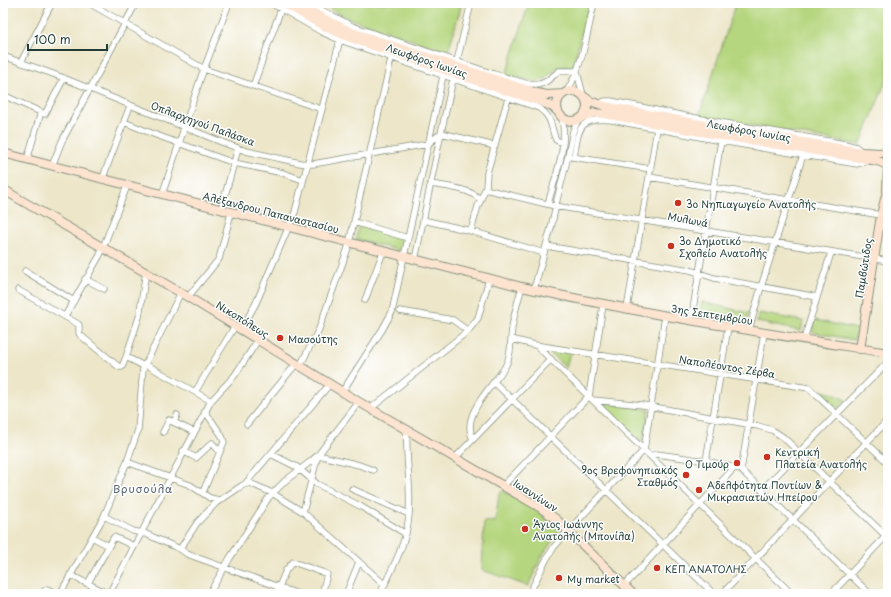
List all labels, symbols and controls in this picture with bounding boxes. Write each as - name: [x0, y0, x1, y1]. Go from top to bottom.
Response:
- scale bar: [28, 26, 107, 52]
- text: 100 m: [34, 30, 71, 48]
- street label: Λεωφόρος Ιωνίας: [384, 39, 470, 81]
- street label: Οπλαρχηγού Παλάσκα: [149, 97, 258, 149]
- street label: Λεωφόρος Ιωνίας: [706, 115, 792, 145]
- street label: Αλέξανδρου Παπαναστασίου: [201, 188, 341, 236]
- place label: 3ο Νηπιαγωγείο Ανατολής: [686, 196, 816, 211]
- marker: 3ο Νηπιαγωγείο Ανατολής: [673, 198, 683, 208]
- street label: Μυλωνά: [666, 208, 710, 230]
- place label: 3ο Δημοτικό Σχολείο Ανατολής: [679, 233, 767, 260]
- street label: Παμβώτιδος: [851, 237, 875, 299]
- marker: 3ο Δημοτικό Σχολείο Ανατολής: [666, 241, 676, 251]
- street label: Νικοπόλεως: [214, 297, 272, 341]
- street label: 3ης Σεπτεμβρίου: [670, 300, 754, 328]
- place label: Μασούτης: [288, 331, 338, 346]
- marker: Μασούτης: [275, 333, 285, 343]
- street label: Ναπολέοντος Ζέρβα: [678, 351, 776, 382]
- place label: Κεντρική Πλατεία Ανατολής: [775, 444, 867, 471]
- marker: Κεντρική Πλατεία Ανατολής: [762, 452, 772, 462]
- place label: Ο Τιμούρ: [685, 456, 729, 471]
- marker: Ο Τιμούρ: [732, 458, 742, 468]
- place label: 9ος Βρεφονηπιακός Σταθμός: [581, 462, 678, 489]
- marker: 9ος Βρεφονηπιακός Σταθμός: [681, 470, 691, 480]
- street label: Ιωαννίνων: [511, 475, 561, 515]
- place label: Αδελφότητα Ποντίων & Μικρασιατών Ηπείρου: [707, 477, 823, 505]
- district label: Βρυσούλα: [113, 480, 173, 497]
- marker: Αδελφότητα Ποντίων & Μικρασιατών Ηπείρου: [694, 485, 704, 495]
- place label: Άγιος Ιωάννης Ανατολής (Μπονίλα): [533, 516, 635, 543]
- marker: Άγιος Ιωάννης Ανατολής (Μπονίλα): [520, 524, 530, 534]
- place label: ΚΕΠ ΑΝΑΤΟΛΗΣ: [665, 561, 747, 576]
- marker: ΚΕΠ ΑΝΑΤΟΛΗΣ: [652, 563, 662, 573]
- place label: My market: [567, 571, 620, 586]
- marker: My market: [554, 573, 564, 583]

